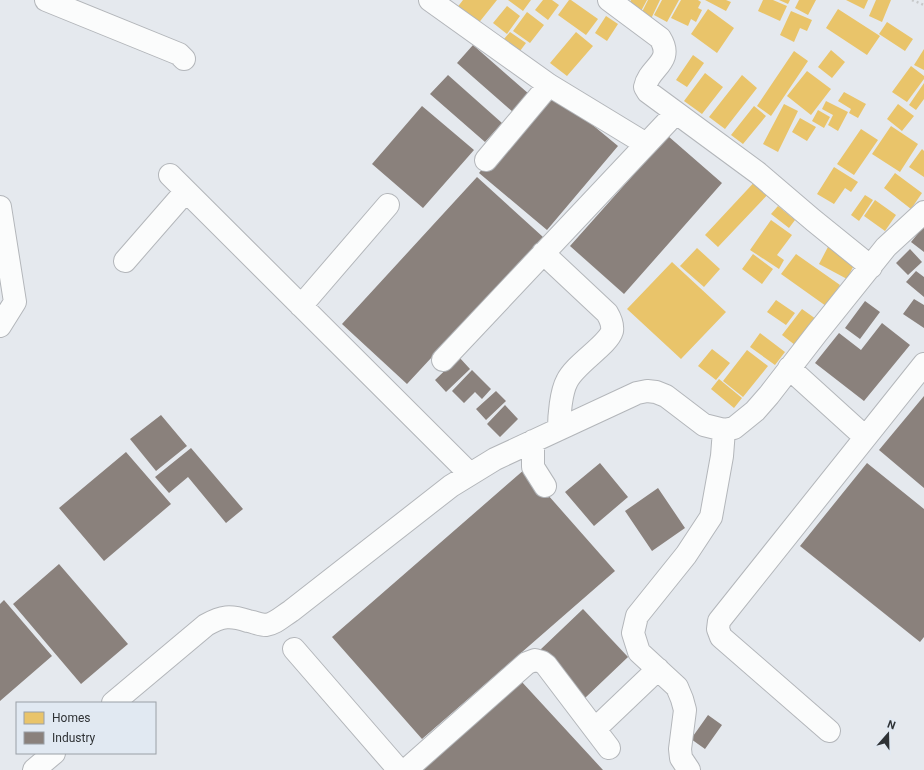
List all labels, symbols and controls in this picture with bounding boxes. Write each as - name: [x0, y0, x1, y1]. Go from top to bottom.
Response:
- legend: [16, 702, 156, 754]
- text: Homes: [52, 711, 90, 725]
- north arrow: [868, 714, 908, 754]
- text: N: [885, 718, 897, 733]
- text: Industry: [52, 731, 96, 745]

